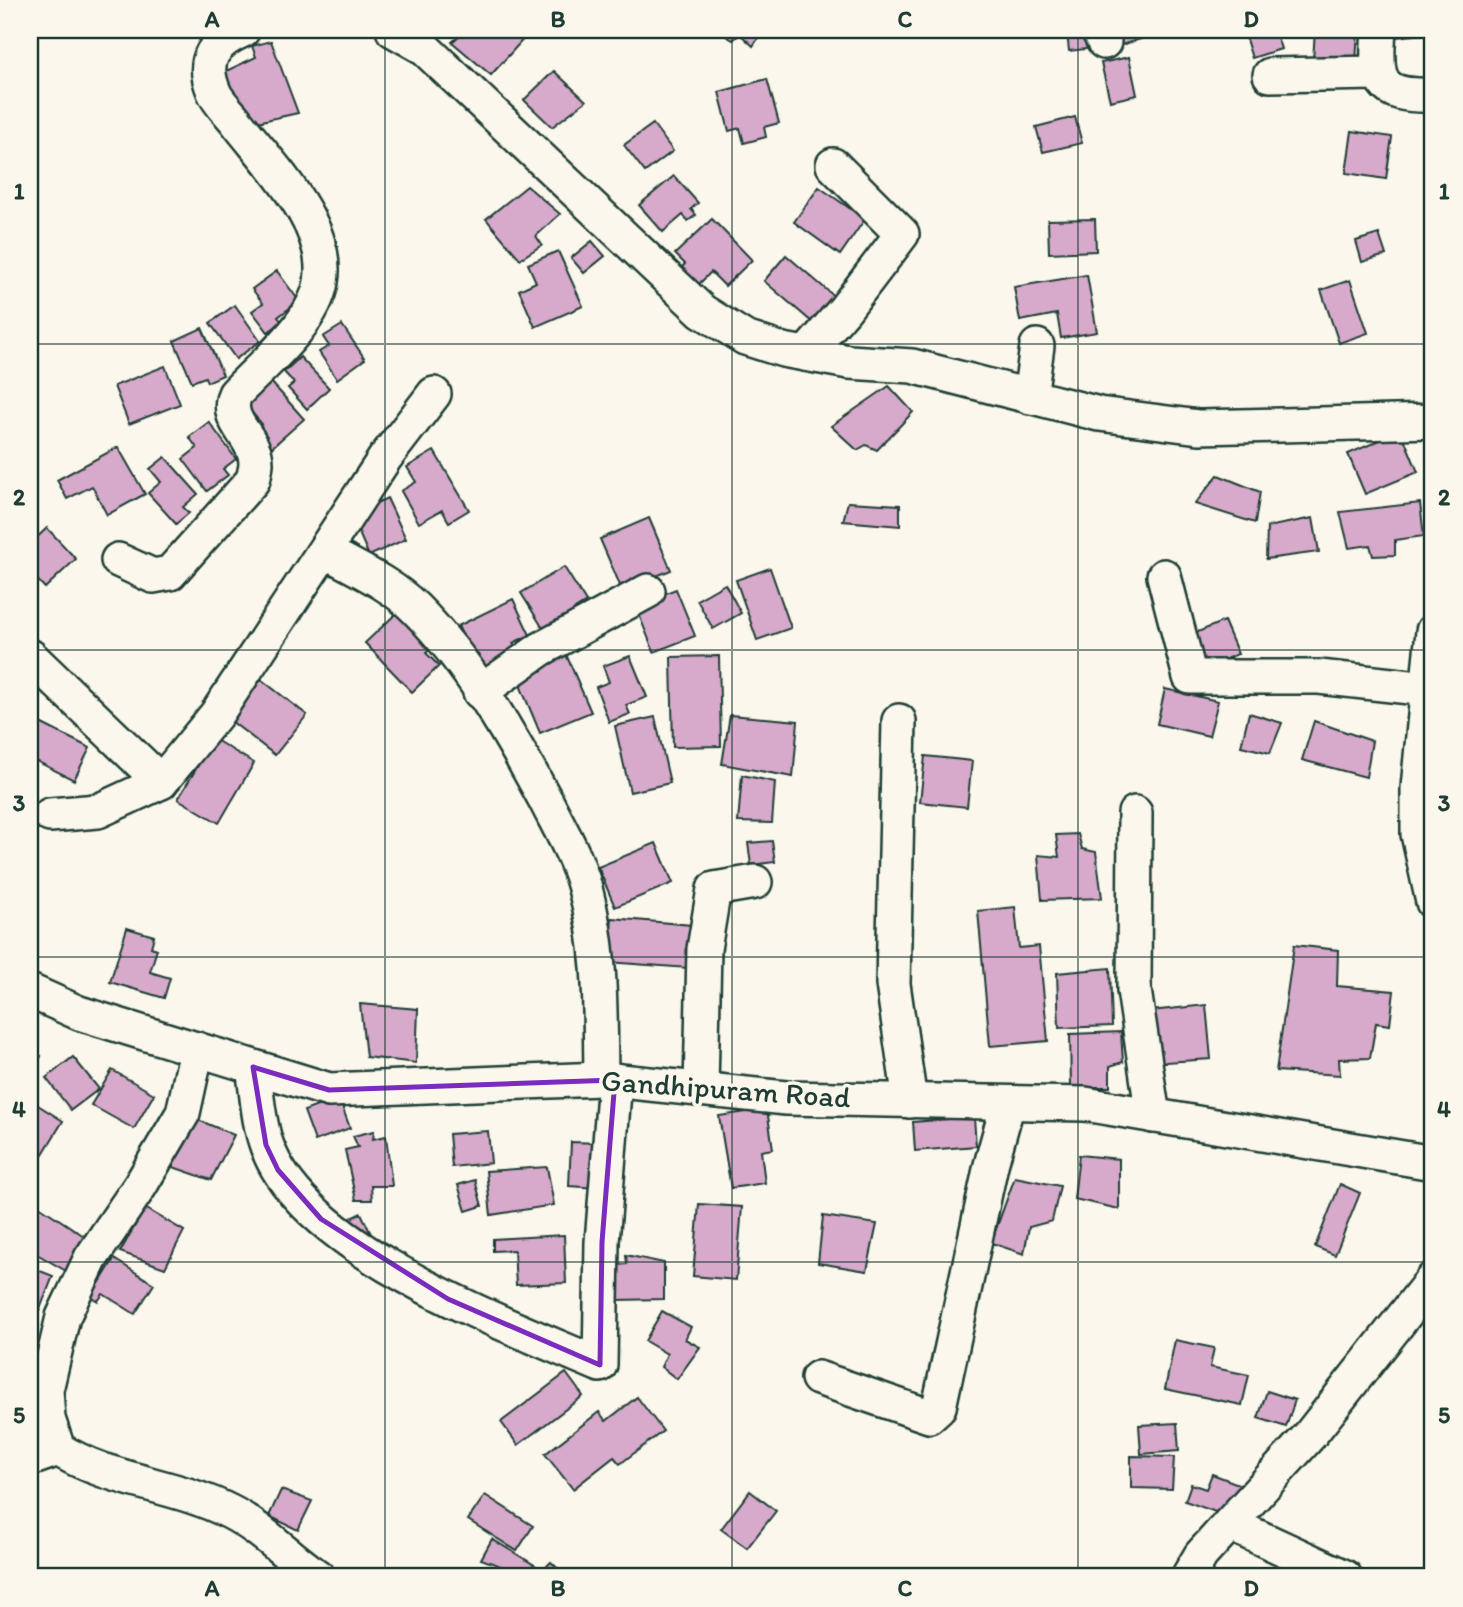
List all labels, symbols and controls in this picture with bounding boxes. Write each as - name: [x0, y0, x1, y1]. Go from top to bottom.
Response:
- text: A: [204, 5, 220, 33]
- text: B: [551, 5, 566, 33]
- text: C: [898, 5, 913, 33]
- text: D: [1243, 5, 1259, 33]
- text: 1: [14, 177, 25, 205]
- text: 1: [1439, 177, 1450, 205]
- text: 2: [13, 483, 26, 511]
- text: 2: [1438, 483, 1451, 511]
- text: 3: [13, 789, 26, 817]
- text: 3: [1438, 789, 1451, 817]
- street label: Gandhipuram Road: [600, 1061, 852, 1116]
- text: 4: [12, 1095, 26, 1123]
- text: 4: [1437, 1095, 1451, 1123]
- text: 5: [13, 1401, 25, 1429]
- text: 5: [1438, 1401, 1450, 1429]
- text: A: [204, 1574, 220, 1602]
- text: B: [551, 1574, 566, 1602]
- text: C: [898, 1574, 913, 1602]
- text: D: [1243, 1574, 1259, 1602]

